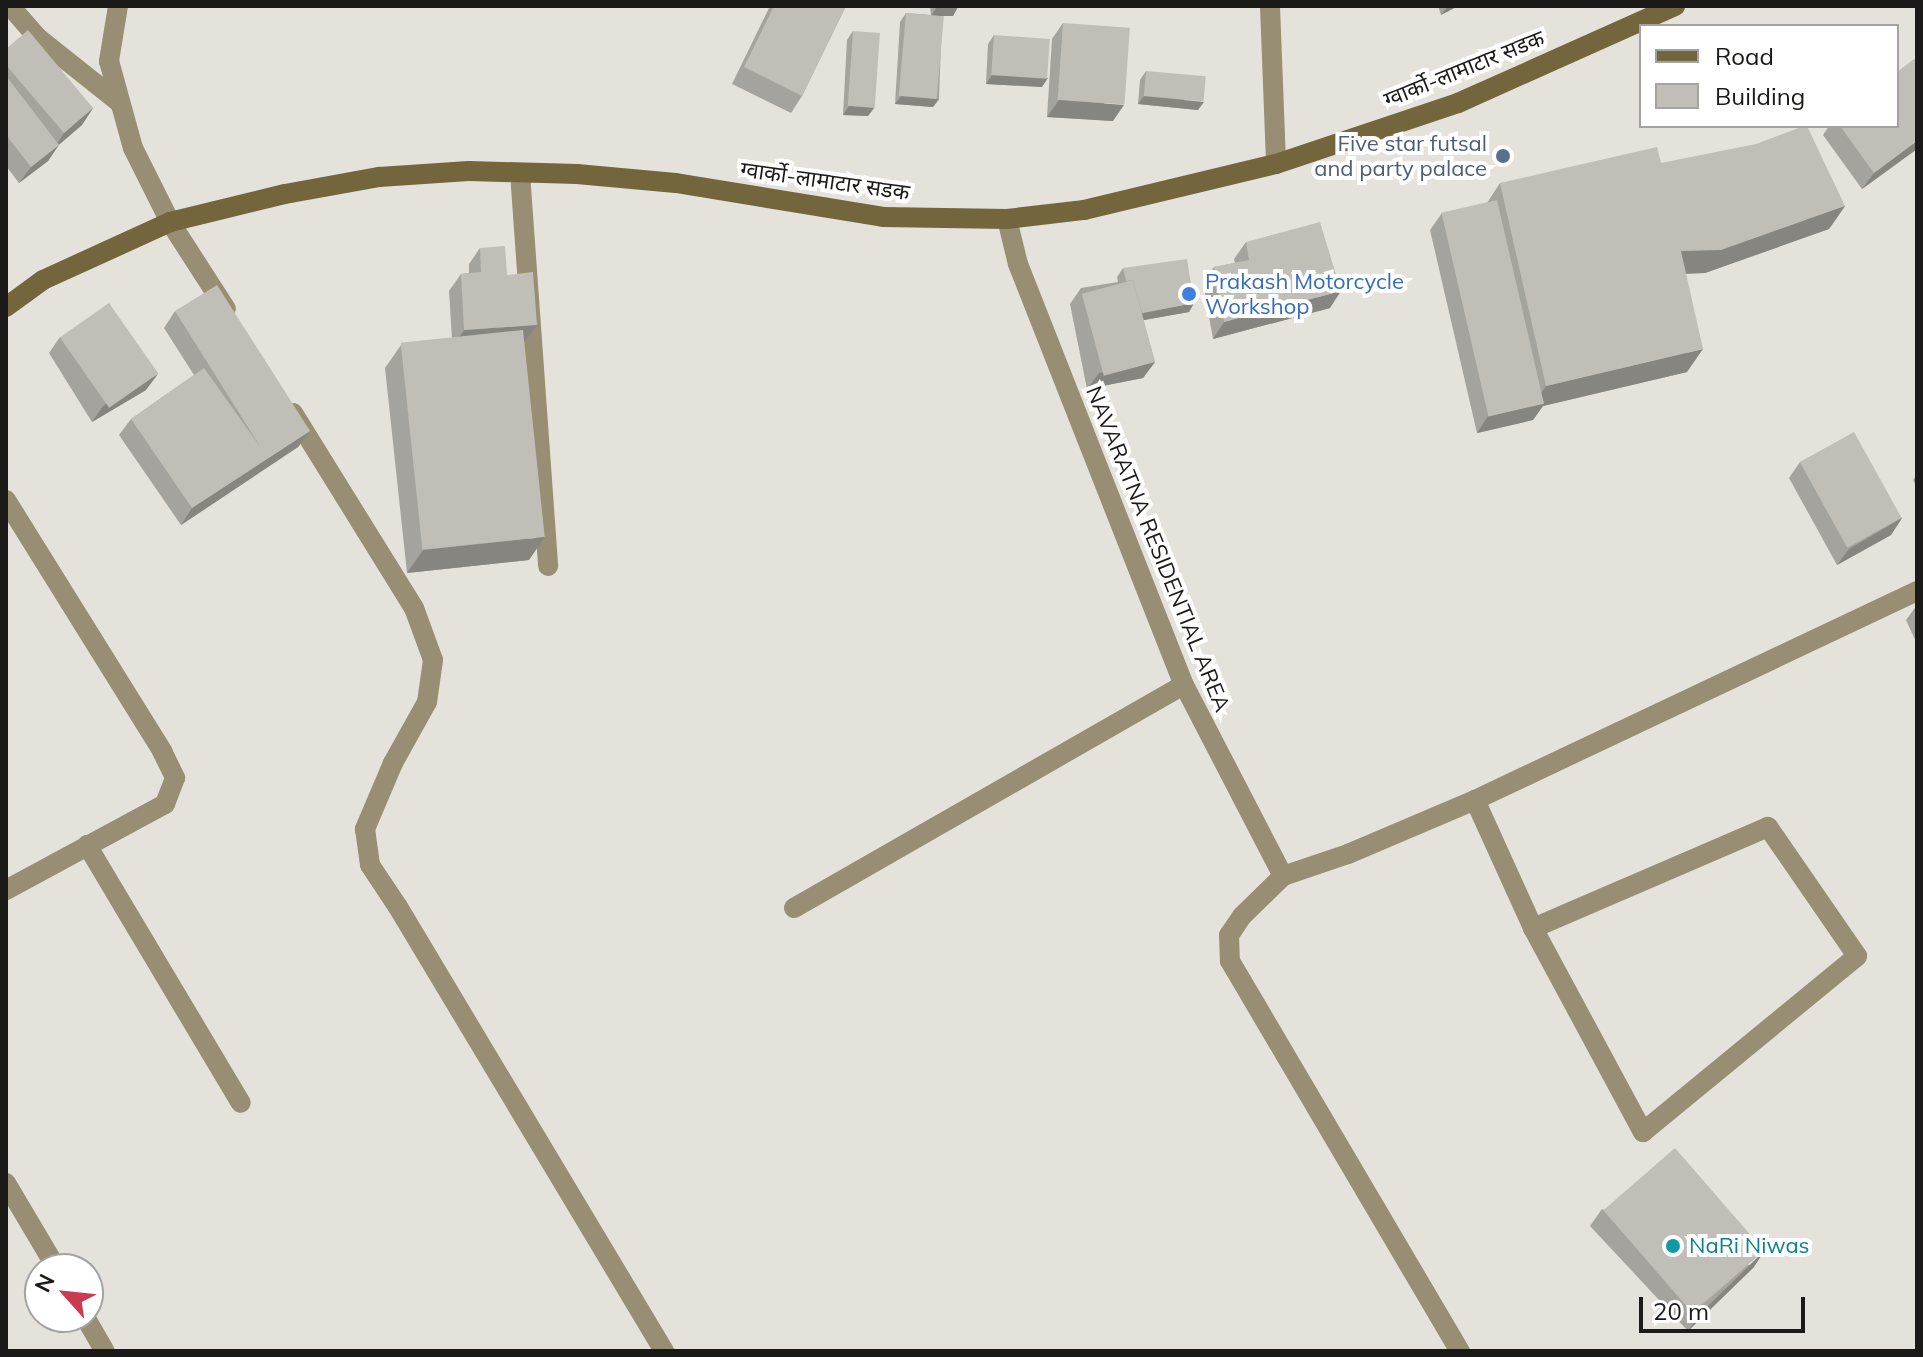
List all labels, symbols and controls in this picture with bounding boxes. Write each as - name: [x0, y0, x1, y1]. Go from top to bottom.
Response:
- legend: [1639, 24, 1899, 128]
- street label: ग्वार्को-लामाटार सडक: [1380, 25, 1548, 113]
- text: Road: [1715, 41, 1774, 71]
- text: Building: [1715, 81, 1805, 111]
- place label: Five star futsal and party palace: [1314, 130, 1487, 182]
- marker: Five star futsal and party palace: [1494, 147, 1512, 165]
- street label: ग्वार्को-लामाटार सडक: [739, 156, 911, 206]
- place label: Prakash Motorcycle Workshop: [1205, 268, 1404, 320]
- marker: Prakash Motorcycle Workshop: [1180, 285, 1198, 303]
- street label: NAVARATNA RESIDENTIAL AREA: [1080, 382, 1236, 716]
- place label: NaRi Niwas: [1689, 1233, 1810, 1259]
- marker: NaRi Niwas: [1664, 1237, 1682, 1255]
- north arrow: [24, 1253, 104, 1333]
- text: N: [28, 1269, 61, 1297]
- scale bar: [1643, 1281, 1809, 1331]
- text: 20 m: [1653, 1296, 1709, 1326]

